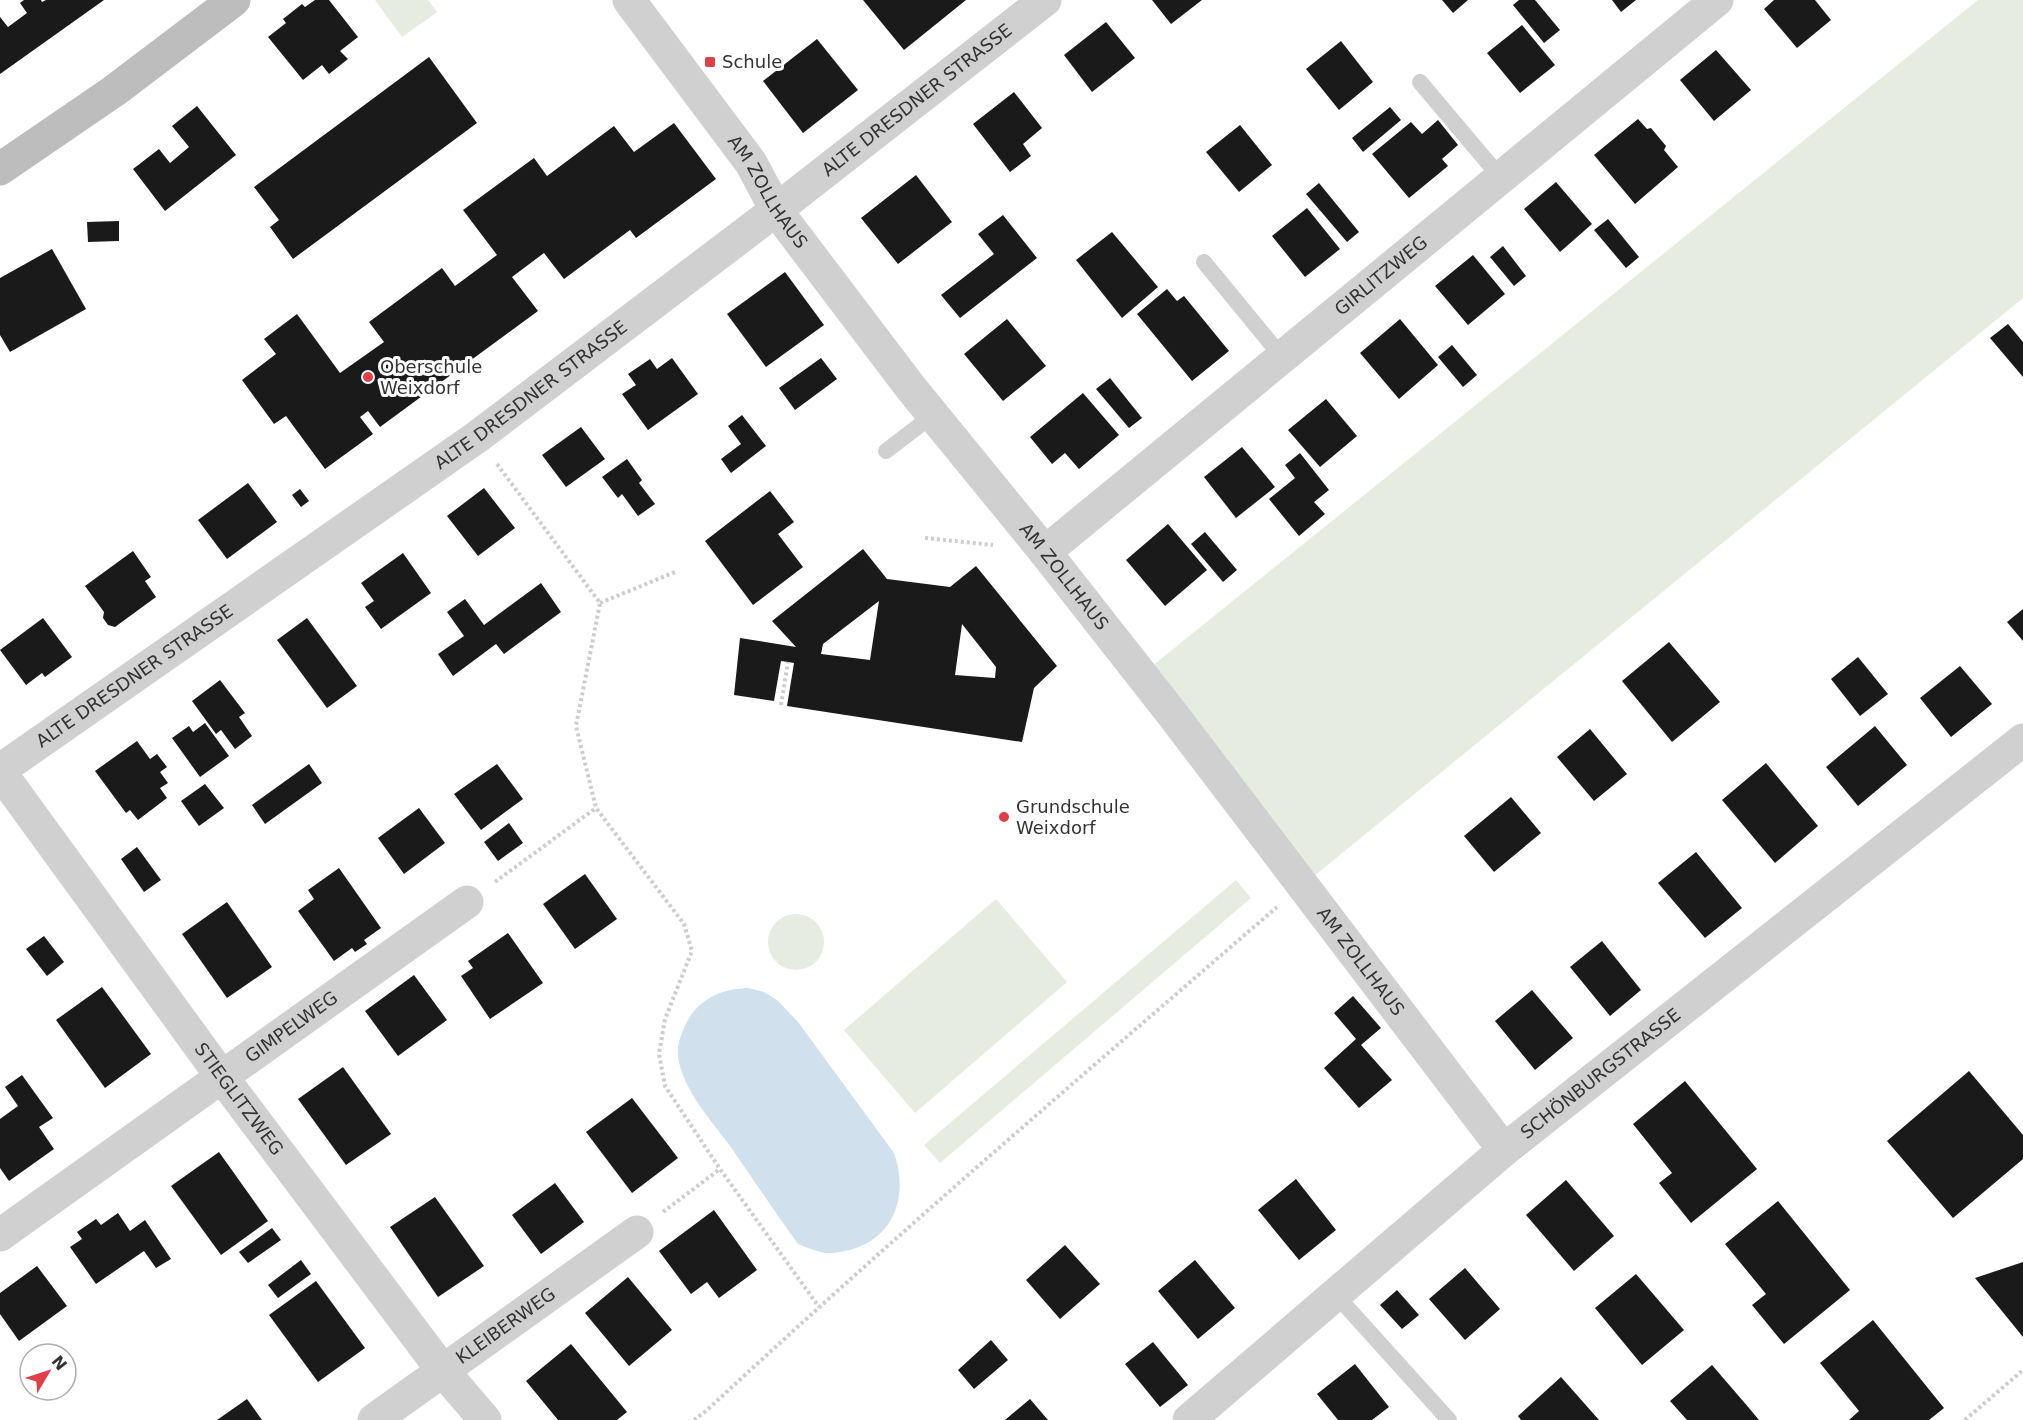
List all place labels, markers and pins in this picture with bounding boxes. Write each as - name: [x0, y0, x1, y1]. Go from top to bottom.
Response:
- place label: Schule: [722, 51, 782, 72]
- marker: Schule: [703, 55, 717, 69]
- place label: Oberschule Weixdorf: [380, 356, 482, 398]
- marker: Oberschule Weixdorf: [361, 370, 375, 384]
- place label: Grundschule Weixdorf: [1016, 796, 1130, 838]
- marker: Grundschule Weixdorf: [997, 810, 1011, 824]

